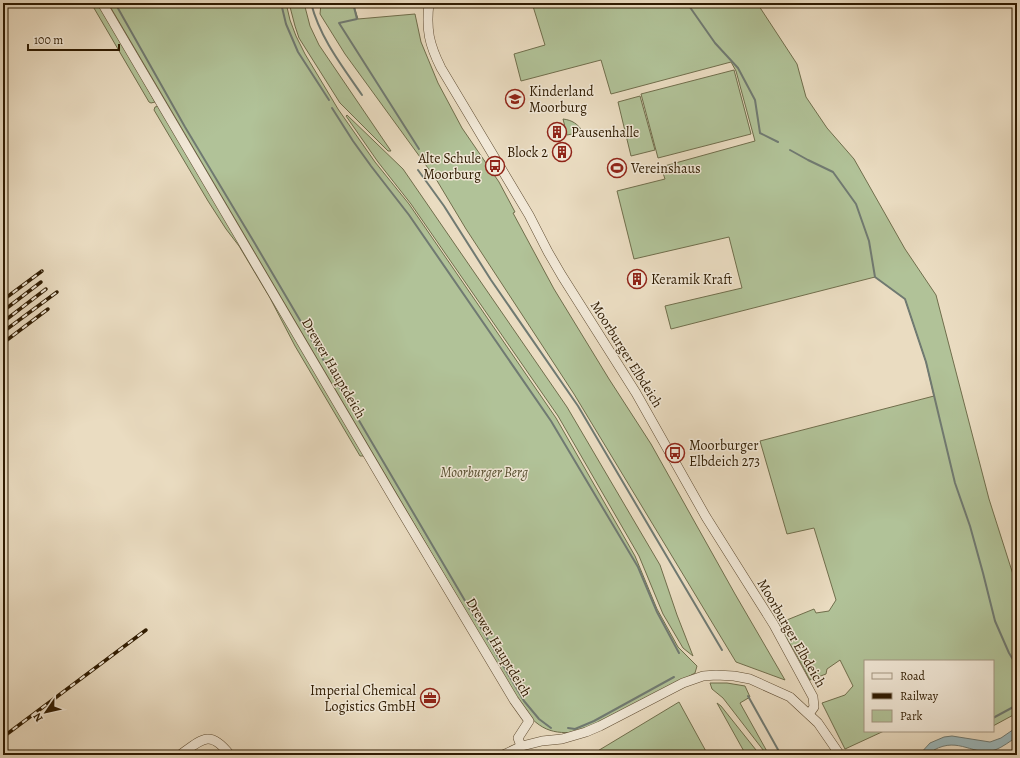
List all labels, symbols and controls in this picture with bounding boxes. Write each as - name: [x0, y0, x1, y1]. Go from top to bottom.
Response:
- scale bar: [28, 26, 119, 52]
- text: 100 m: [34, 32, 63, 48]
- place label: Kinderland Moorburg: [529, 82, 594, 117]
- school or university icon: Kinderland Moorburg: [504, 88, 526, 110]
- building icon: Pausenhalle: [546, 121, 568, 143]
- place label: Pausenhalle: [571, 123, 639, 142]
- building icon: Block 2: [551, 141, 573, 163]
- place label: Block 2: [507, 143, 548, 162]
- place label: Alte Schule Moorburg: [417, 149, 481, 184]
- bus stop icon: Alte Schule Moorburg: [484, 155, 506, 177]
- sports icon: Vereinshaus: [606, 157, 628, 179]
- place label: Vereinshaus: [630, 159, 701, 178]
- building icon: Keramik Kraft: [626, 268, 648, 290]
- place label: Keramik Kraft: [651, 270, 733, 289]
- street label: Moorburger Elbdeich: [586, 297, 667, 412]
- street label: Drewer Hauptdeich: [297, 315, 370, 422]
- place label: Moorburger Elbdeich 273: [689, 436, 760, 471]
- bus stop icon: Moorburger Elbdeich 273: [664, 442, 686, 464]
- park label: Moorburger Berg: [440, 463, 529, 482]
- street label: Moorburger Elbdeich: [753, 576, 831, 691]
- street label: Drewer Hauptdeich: [461, 594, 536, 701]
- legend: [864, 660, 994, 732]
- text: Road: [900, 668, 926, 684]
- place label: Imperial Chemical Logistics GmbH: [310, 681, 417, 716]
- office icon: Imperial Chemical Logistics GmbH: [419, 687, 441, 709]
- text: Railway: [900, 688, 939, 704]
- north arrow: [26, 692, 66, 732]
- text: Park: [900, 708, 923, 724]
- text: N: [30, 710, 47, 725]

